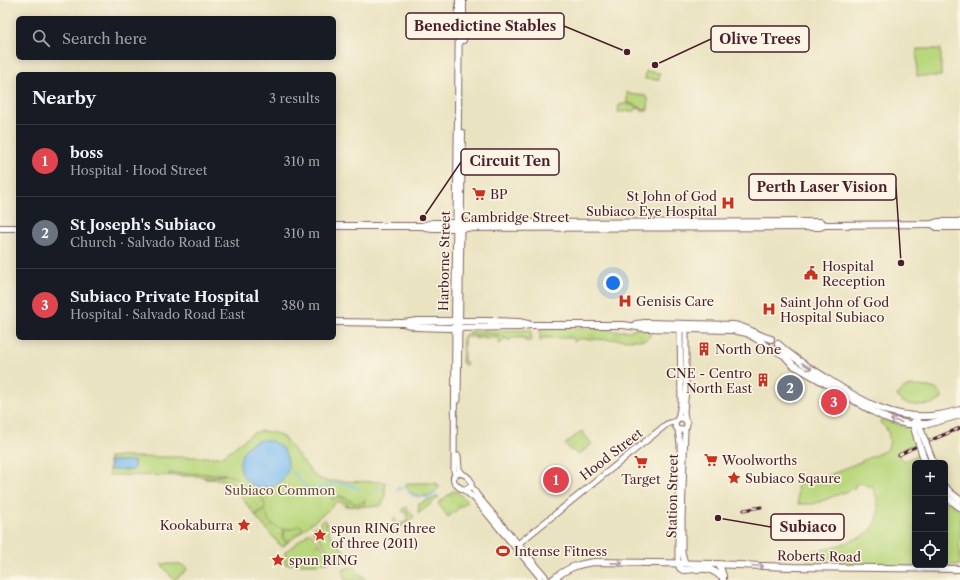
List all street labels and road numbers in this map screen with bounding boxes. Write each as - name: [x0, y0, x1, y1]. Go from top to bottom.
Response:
- street label: Cambridge Street: [461, 209, 570, 225]
- street label: Harborne Street: [435, 210, 453, 311]
- street label: Hood Street: [577, 424, 646, 483]
- street label: Station Street: [663, 453, 681, 538]
- street label: Roberts Road: [777, 547, 861, 565]

